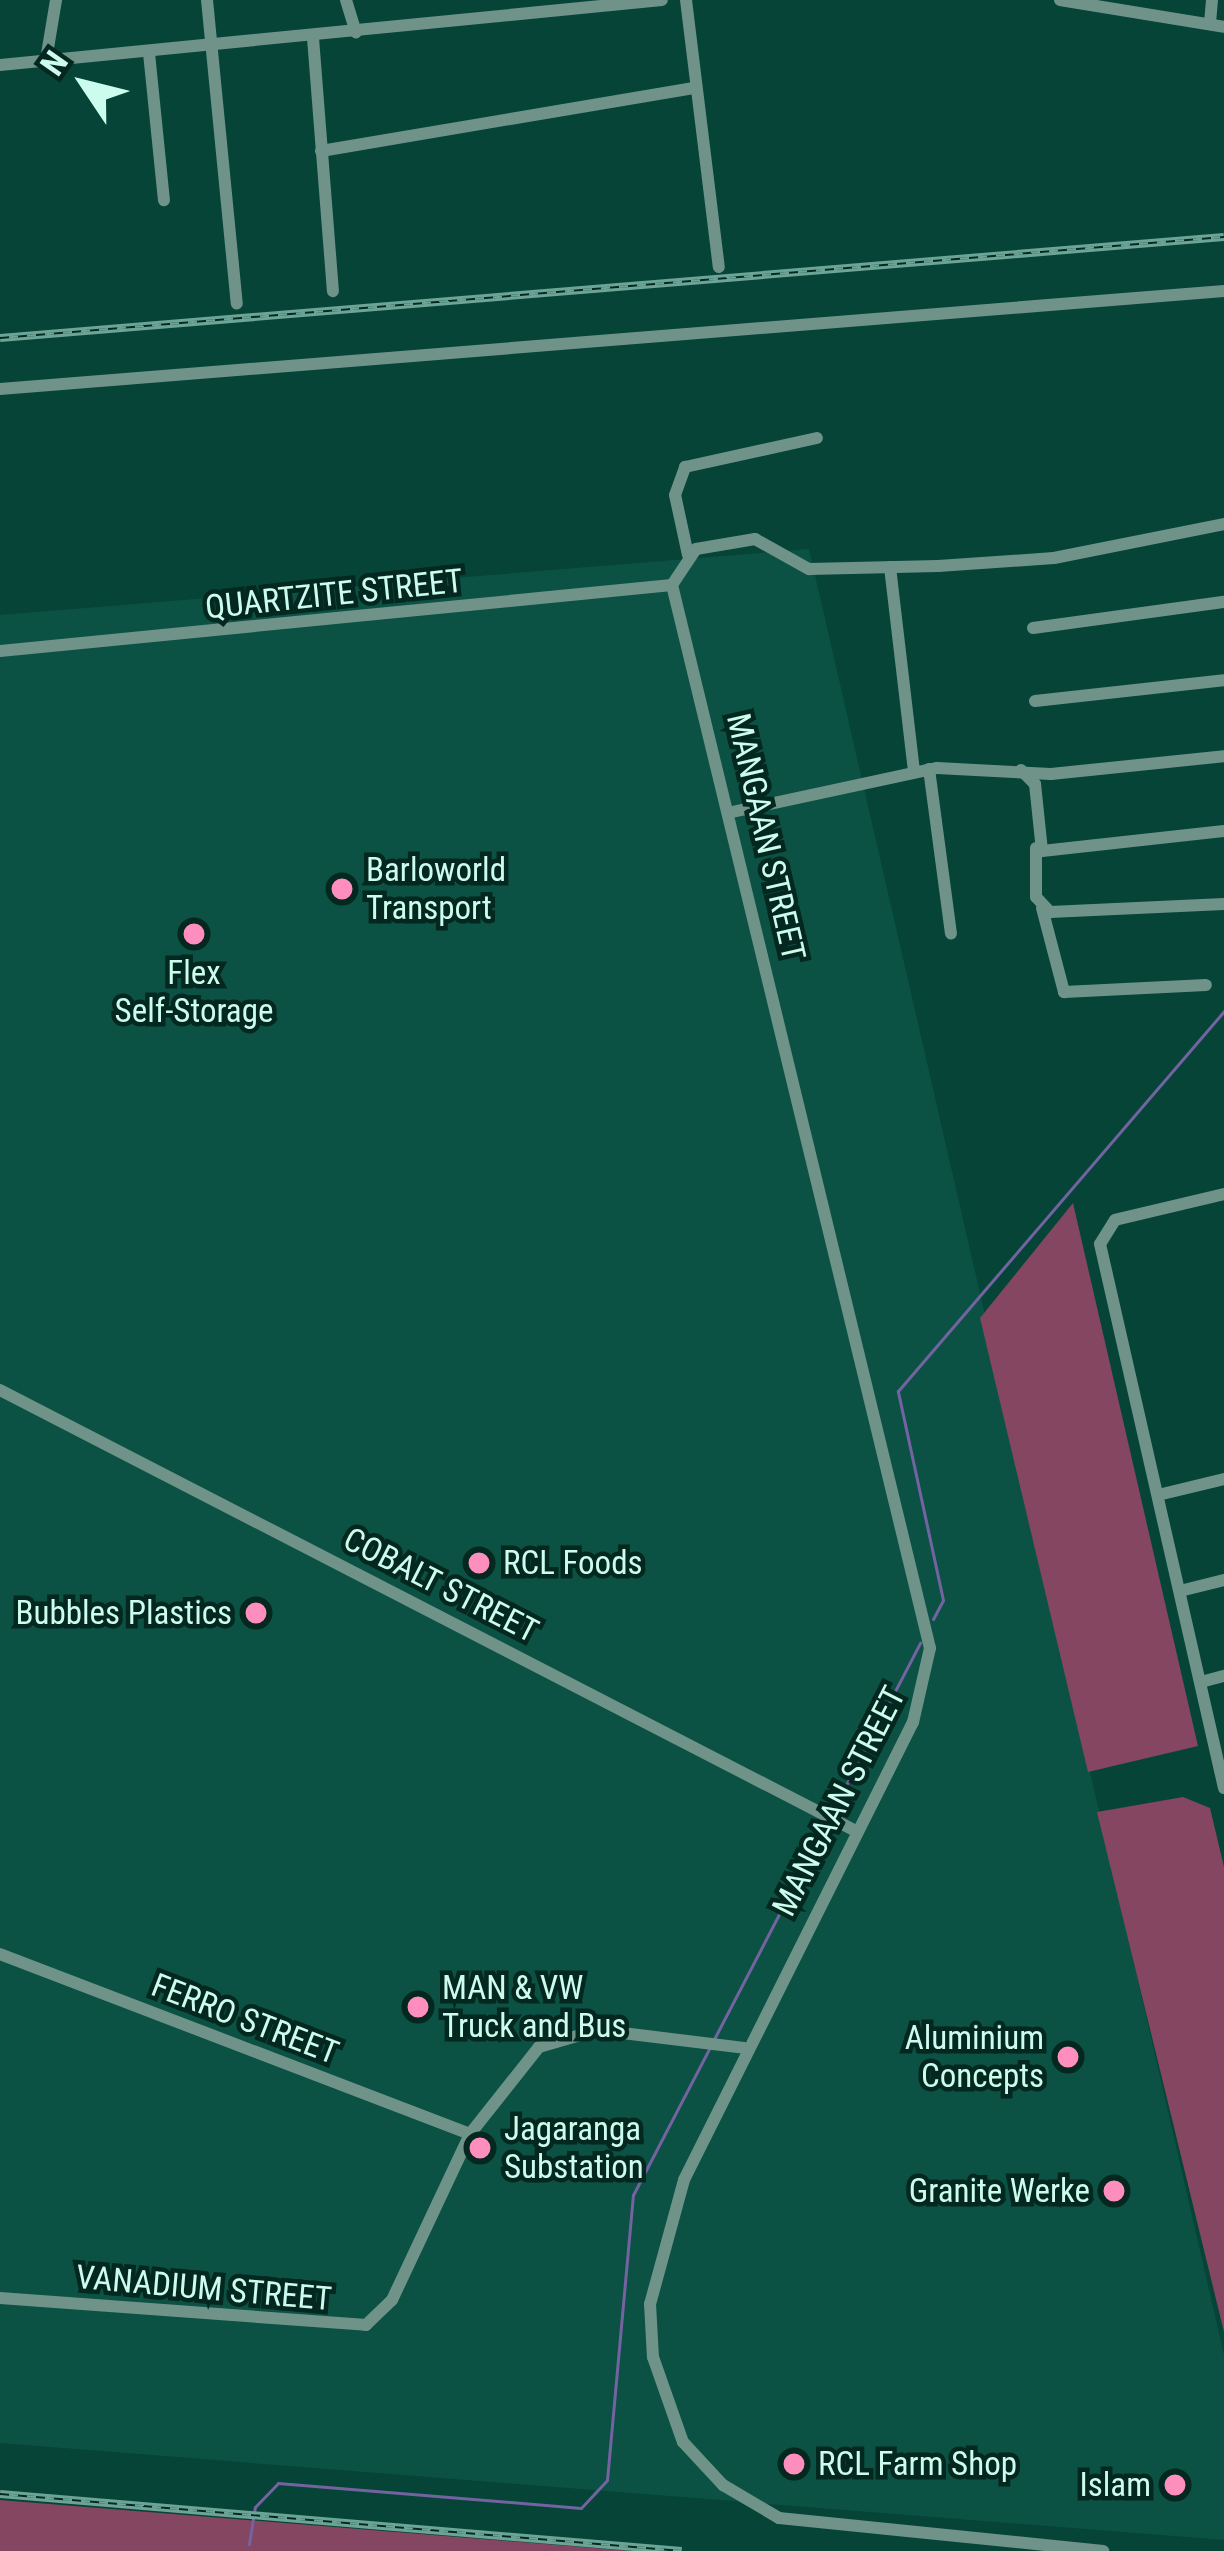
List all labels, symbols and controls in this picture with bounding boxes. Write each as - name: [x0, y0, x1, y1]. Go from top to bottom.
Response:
- north arrow: [24, 24, 144, 144]
- text: N: [32, 44, 76, 83]
- street label: QUARTZITE STREET: [203, 561, 465, 627]
- street label: MANGAAN STREET: [718, 710, 814, 964]
- place label: Barloworld Transport: [366, 850, 506, 928]
- marker: Barloworld Transport: [329, 876, 355, 902]
- marker: Flex Self-Storage: [181, 921, 207, 947]
- place label: Flex Self-Storage: [115, 953, 273, 1031]
- street label: COBALT STREET: [337, 1519, 545, 1651]
- place label: RCL Foods: [503, 1543, 643, 1583]
- marker: RCL Foods: [466, 1550, 492, 1576]
- place label: Bubbles Plastics: [15, 1593, 232, 1633]
- marker: Bubbles Plastics: [243, 1600, 269, 1626]
- street label: MANGAAN STREET: [764, 1680, 914, 1922]
- street label: FERRO STREET: [146, 1965, 344, 2073]
- place label: MAN & VW Truck and Bus: [442, 1968, 626, 2046]
- marker: MAN & VW Truck and Bus: [405, 1994, 431, 2020]
- place label: Aluminium Concepts: [905, 2018, 1044, 2096]
- marker: Aluminium Concepts: [1055, 2044, 1081, 2070]
- place label: Jagaranga Substation: [504, 2109, 644, 2187]
- marker: Jagaranga Substation: [467, 2135, 493, 2161]
- place label: Granite Werke: [909, 2171, 1090, 2211]
- marker: Granite Werke: [1101, 2178, 1127, 2204]
- street label: VANADIUM STREET: [75, 2257, 333, 2319]
- place label: RCL Farm Shop: [818, 2444, 1017, 2484]
- marker: RCL Farm Shop: [781, 2451, 807, 2477]
- place label: Islam: [1079, 2465, 1151, 2505]
- marker: Islam: [1162, 2472, 1188, 2498]

